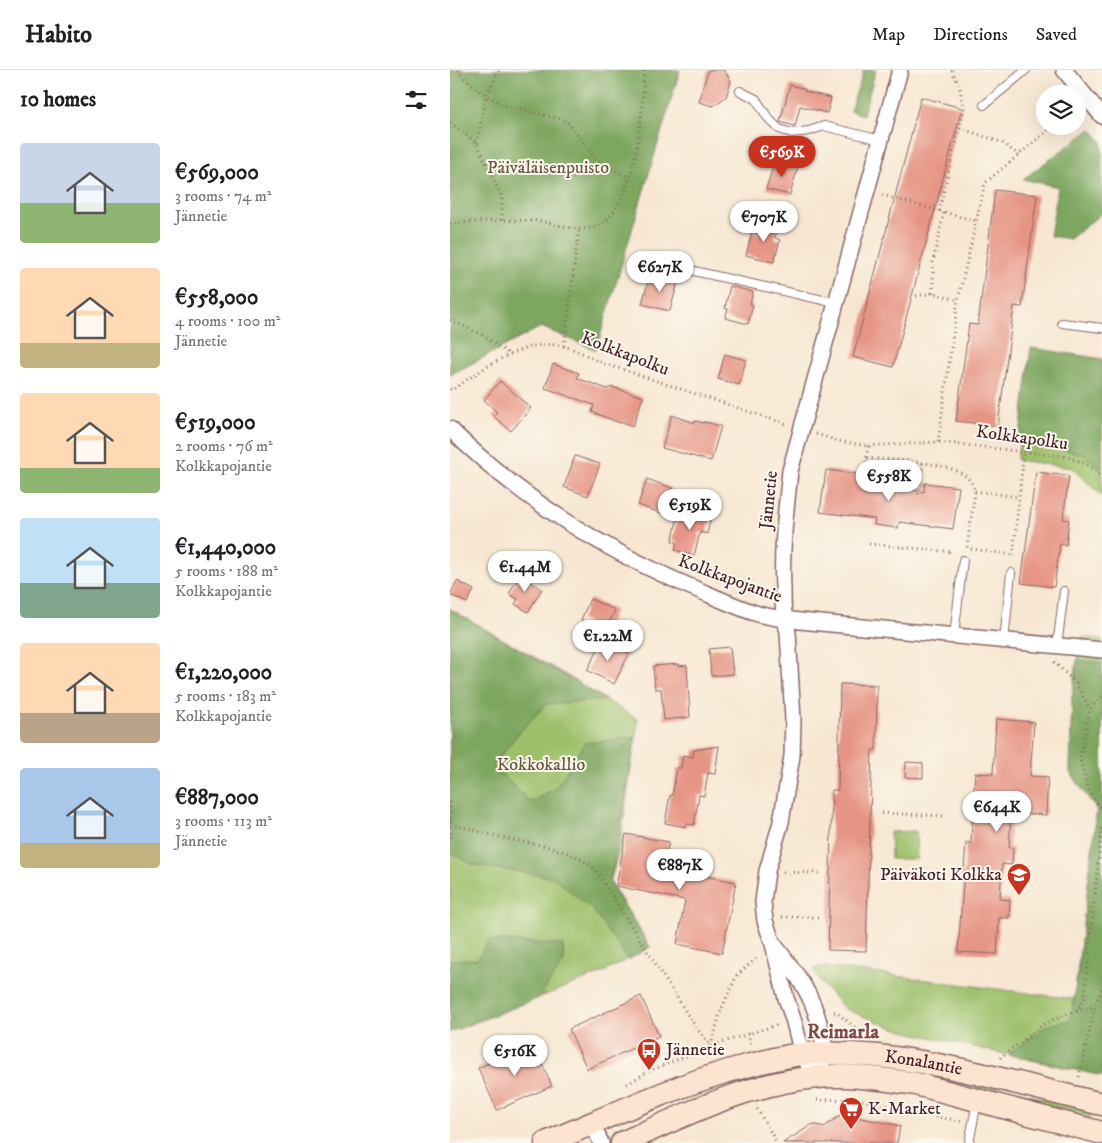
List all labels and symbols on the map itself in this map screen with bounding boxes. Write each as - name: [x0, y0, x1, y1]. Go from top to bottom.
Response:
- pin: €569K: [747, 136, 817, 178]
- park label: Päiväläisenpuisto: [487, 157, 609, 179]
- pin: €707K: [729, 200, 799, 243]
- pin: €627K: [625, 250, 695, 293]
- street label: Kolkkapolku: [578, 327, 672, 381]
- street label: Kolkkapolku: [975, 421, 1070, 455]
- pin: €558K: [854, 460, 924, 502]
- street label: Jännetie: [755, 470, 783, 532]
- pin: €519K: [655, 488, 725, 531]
- pin: €1.44M: [484, 550, 566, 593]
- street label: Kolkkapojantie: [675, 550, 785, 608]
- pin: €1.22M: [567, 620, 649, 662]
- park label: Kokkokallio: [497, 754, 585, 776]
- pin: €644K: [962, 790, 1032, 833]
- pin: €887K: [645, 848, 715, 891]
- school or university icon: Päiväkoti Kolkka: [1006, 862, 1032, 896]
- place label: Päiväkoti Kolkka: [880, 864, 1002, 886]
- district label: Reimarla: [807, 1020, 879, 1045]
- pin: €516K: [480, 1034, 550, 1077]
- bus stop icon: Jännetie: [636, 1037, 662, 1071]
- place label: Jännetie: [664, 1039, 725, 1061]
- street label: Konalantie: [883, 1046, 964, 1081]
- supermarket icon: K-Market: [838, 1096, 864, 1130]
- place label: K-Market: [868, 1098, 941, 1120]

